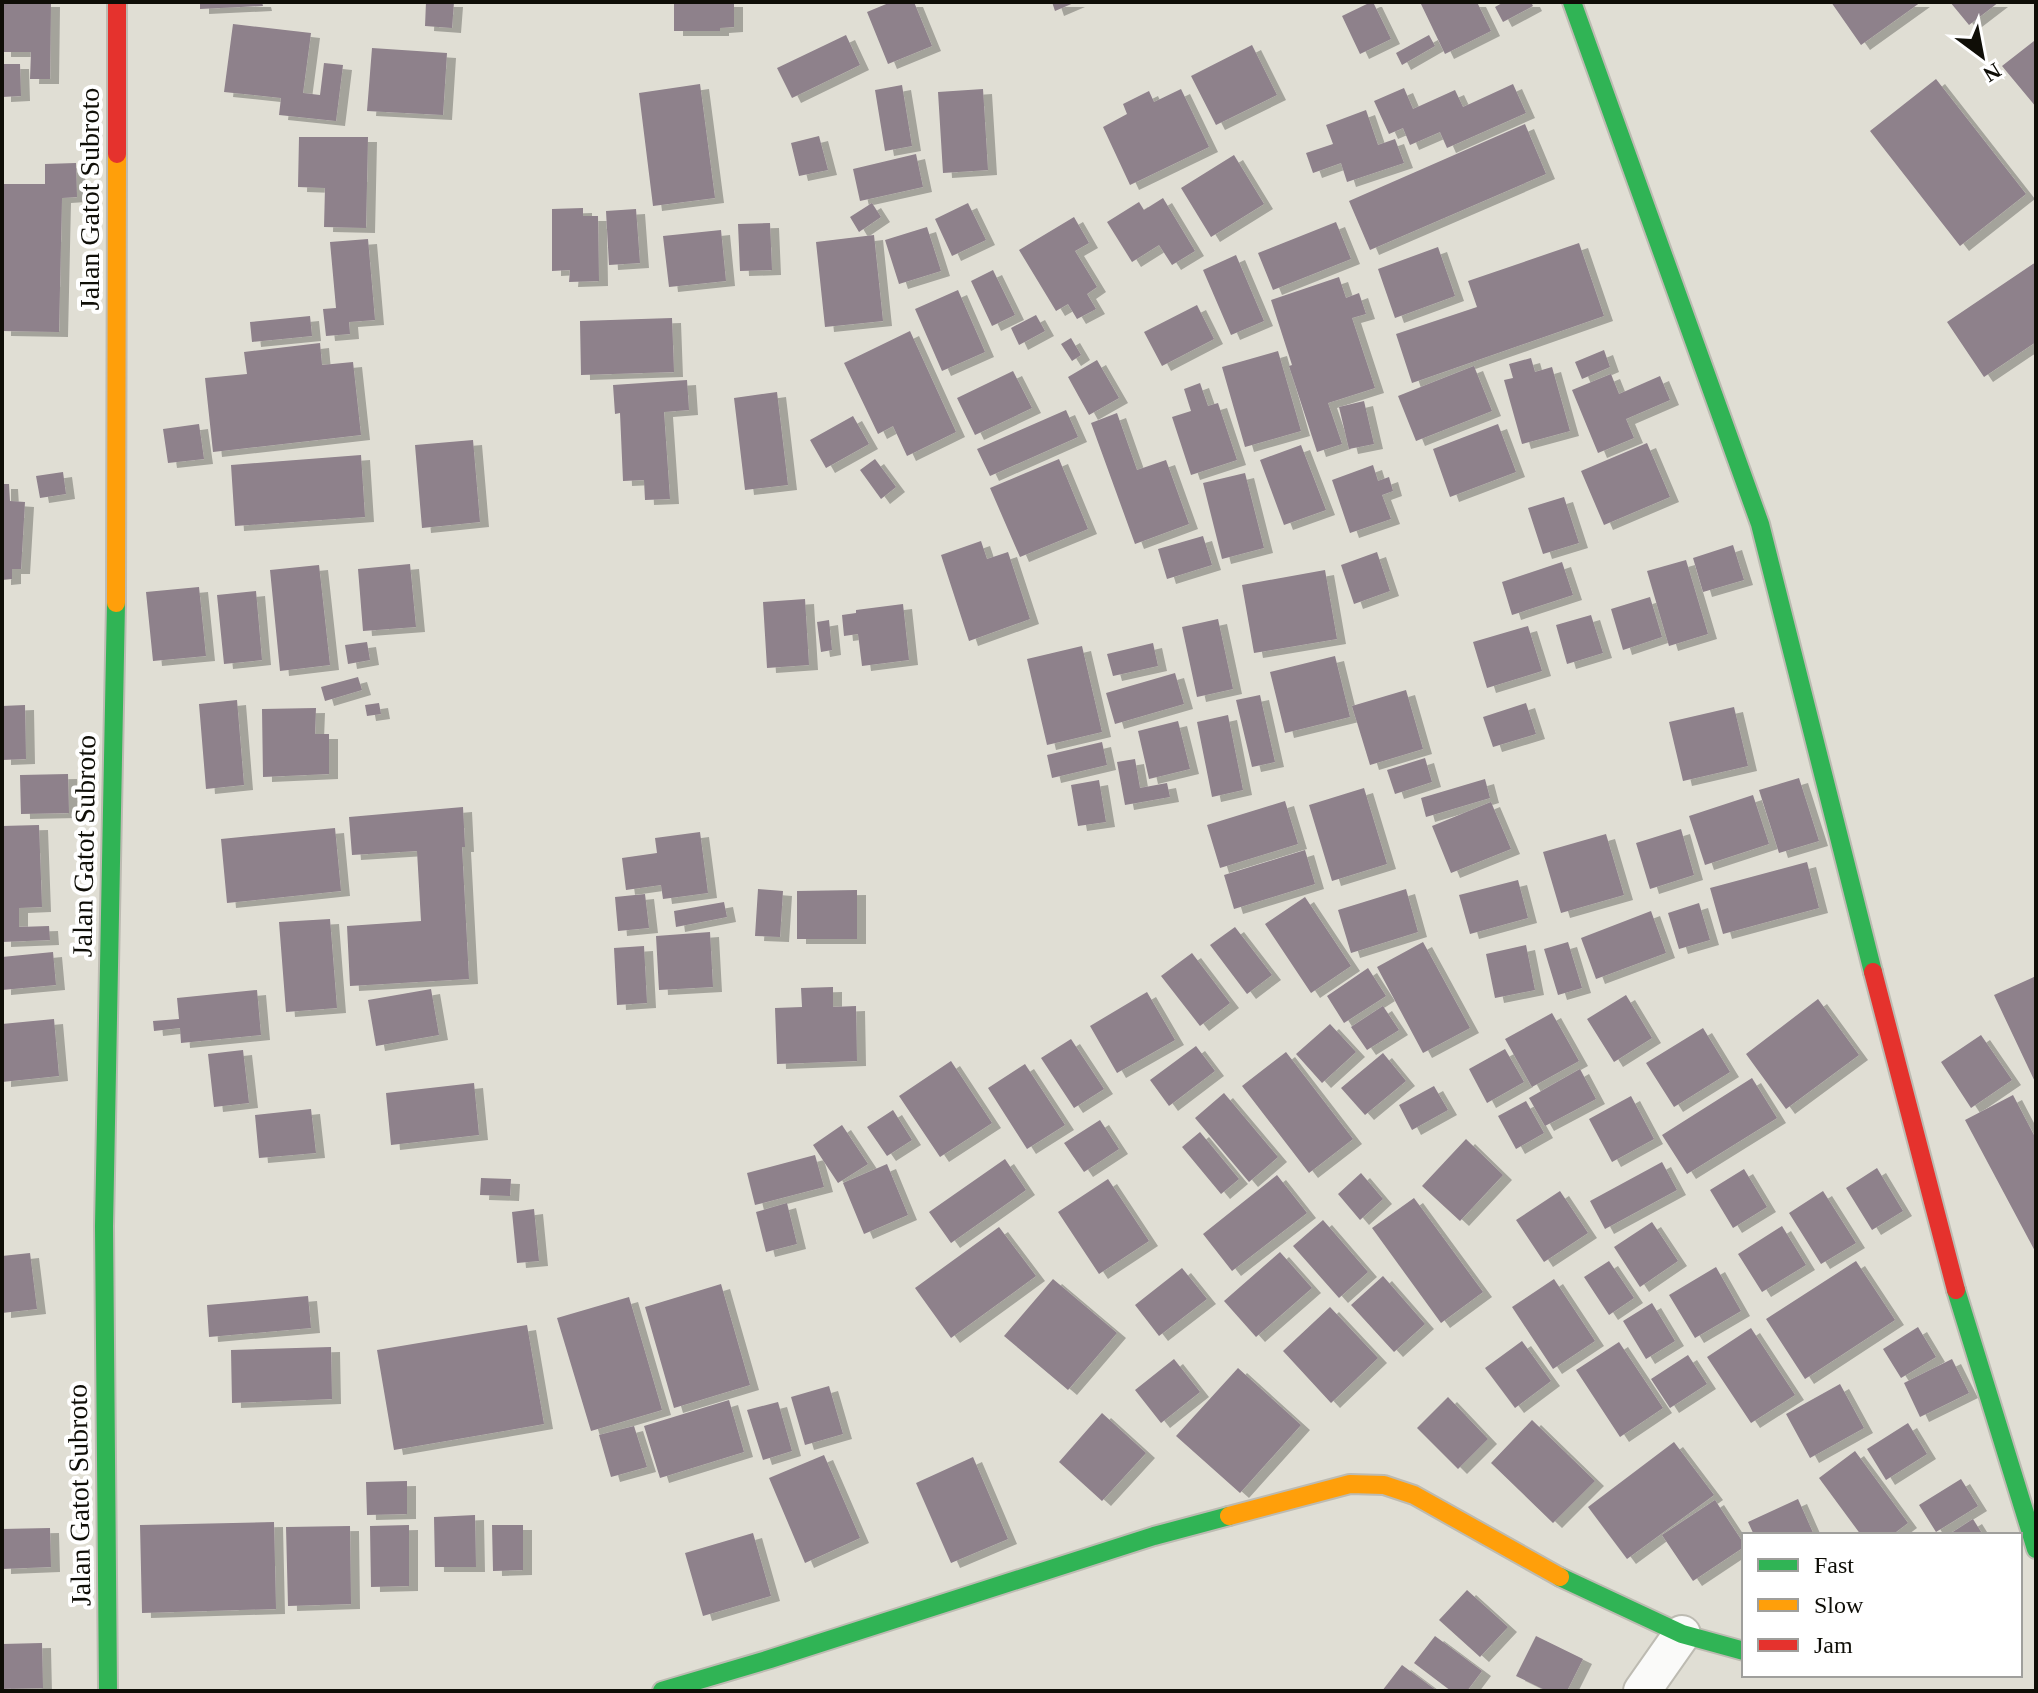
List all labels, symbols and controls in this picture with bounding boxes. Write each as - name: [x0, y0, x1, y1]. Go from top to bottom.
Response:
- north arrow: [1942, 16, 2022, 96]
- text: N: [1979, 58, 2006, 87]
- street label: Jalan Gatot Subroto: [74, 88, 105, 310]
- street label: Jalan Gatot Subroto: [67, 735, 101, 957]
- street label: Jalan Gatot Subroto: [62, 1384, 96, 1606]
- legend: [1742, 1533, 2022, 1677]
- text: Fast: [1814, 1552, 1854, 1578]
- text: Slow: [1814, 1592, 1864, 1618]
- text: Jam: [1814, 1632, 1853, 1658]

